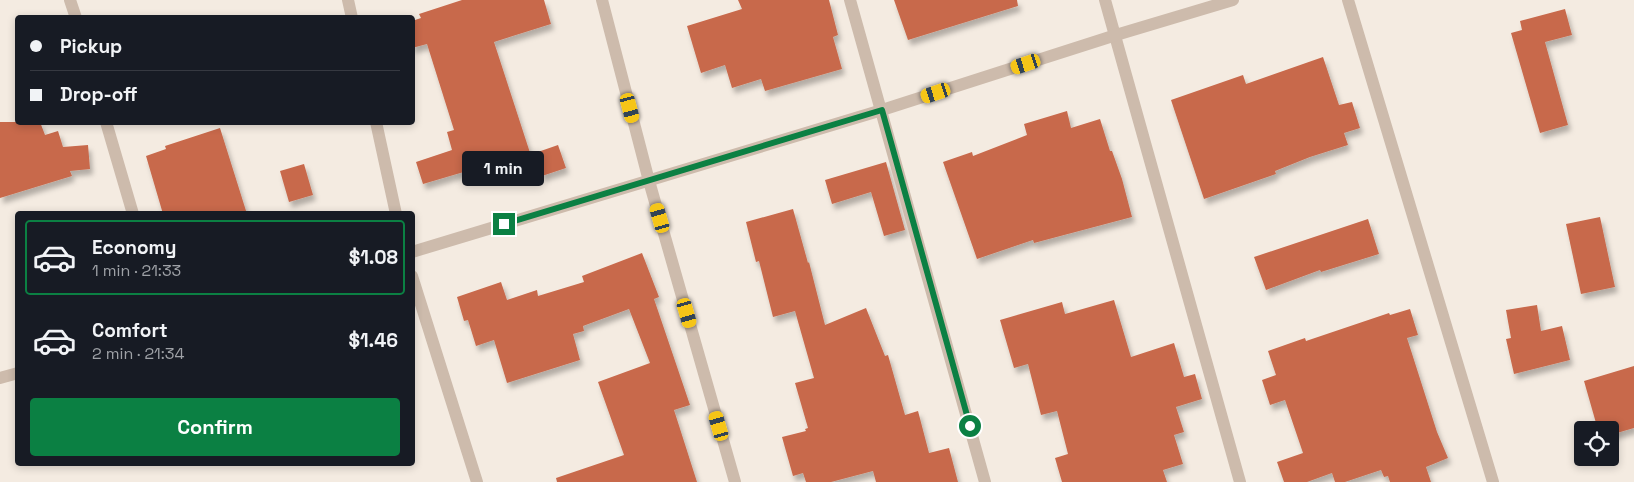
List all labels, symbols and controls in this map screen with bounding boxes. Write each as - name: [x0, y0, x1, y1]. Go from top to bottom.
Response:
- text: Pickup: [60, 34, 122, 59]
- car: [1009, 52, 1042, 76]
- car: [919, 81, 952, 105]
- text: Drop-off: [60, 82, 138, 107]
- car: [618, 92, 641, 124]
- callout: 1 min: [463, 152, 545, 186]
- text: 1 min: [483, 158, 523, 179]
- car: [648, 202, 671, 234]
- route end: [493, 213, 515, 235]
- icon: car: [32, 235, 77, 280]
- text: Economy: [92, 235, 176, 260]
- text: $1.08: [349, 245, 398, 270]
- text: 1 min · 21:33: [92, 260, 181, 281]
- car: [675, 297, 698, 329]
- icon: car: [32, 318, 77, 363]
- text: Comfort: [92, 318, 168, 343]
- text: $1.46: [348, 328, 398, 353]
- text: 2 min · 21:34: [92, 343, 185, 364]
- button: Confirm: [30, 398, 400, 456]
- car: [707, 410, 730, 442]
- route start: [959, 415, 981, 437]
- map controls: [1574, 421, 1619, 466]
- button: locate: [1574, 421, 1619, 466]

